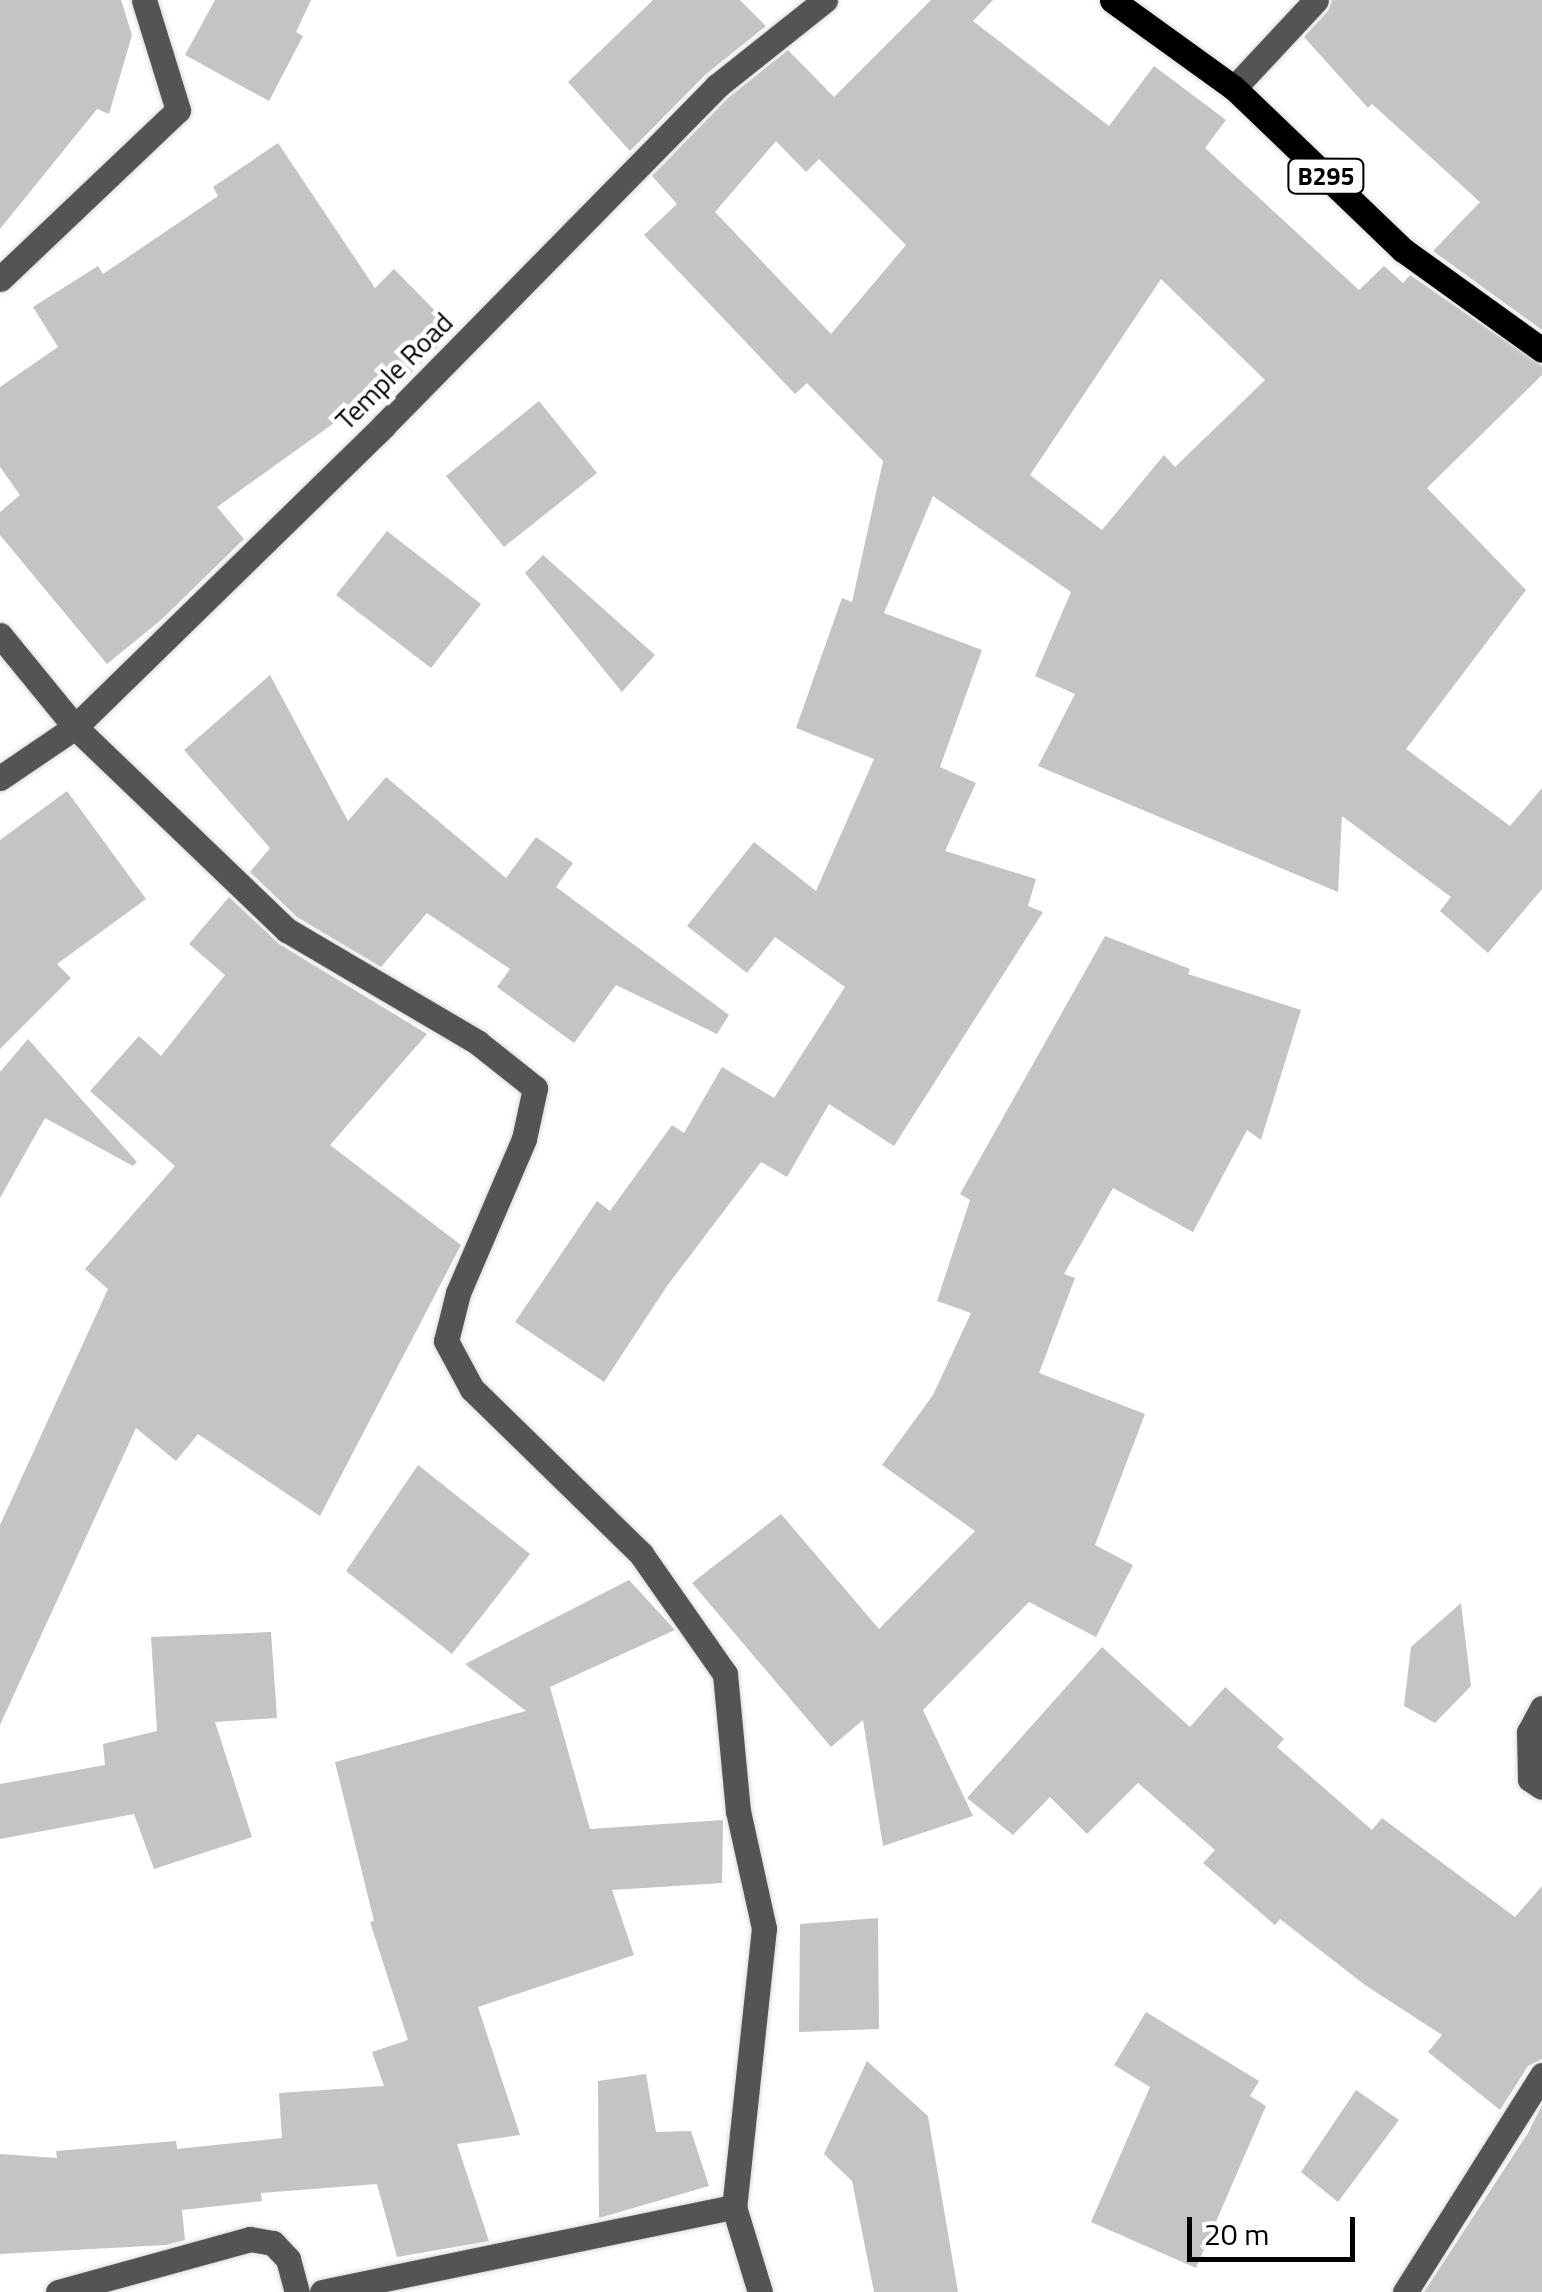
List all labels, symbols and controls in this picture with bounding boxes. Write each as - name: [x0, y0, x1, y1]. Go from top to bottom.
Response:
- road number: B295: [1286, 156, 1366, 196]
- street label: Temple Road: [328, 305, 460, 437]
- scale bar: [1192, 2197, 1360, 2259]
- text: 20 m: [1204, 2211, 1269, 2257]

